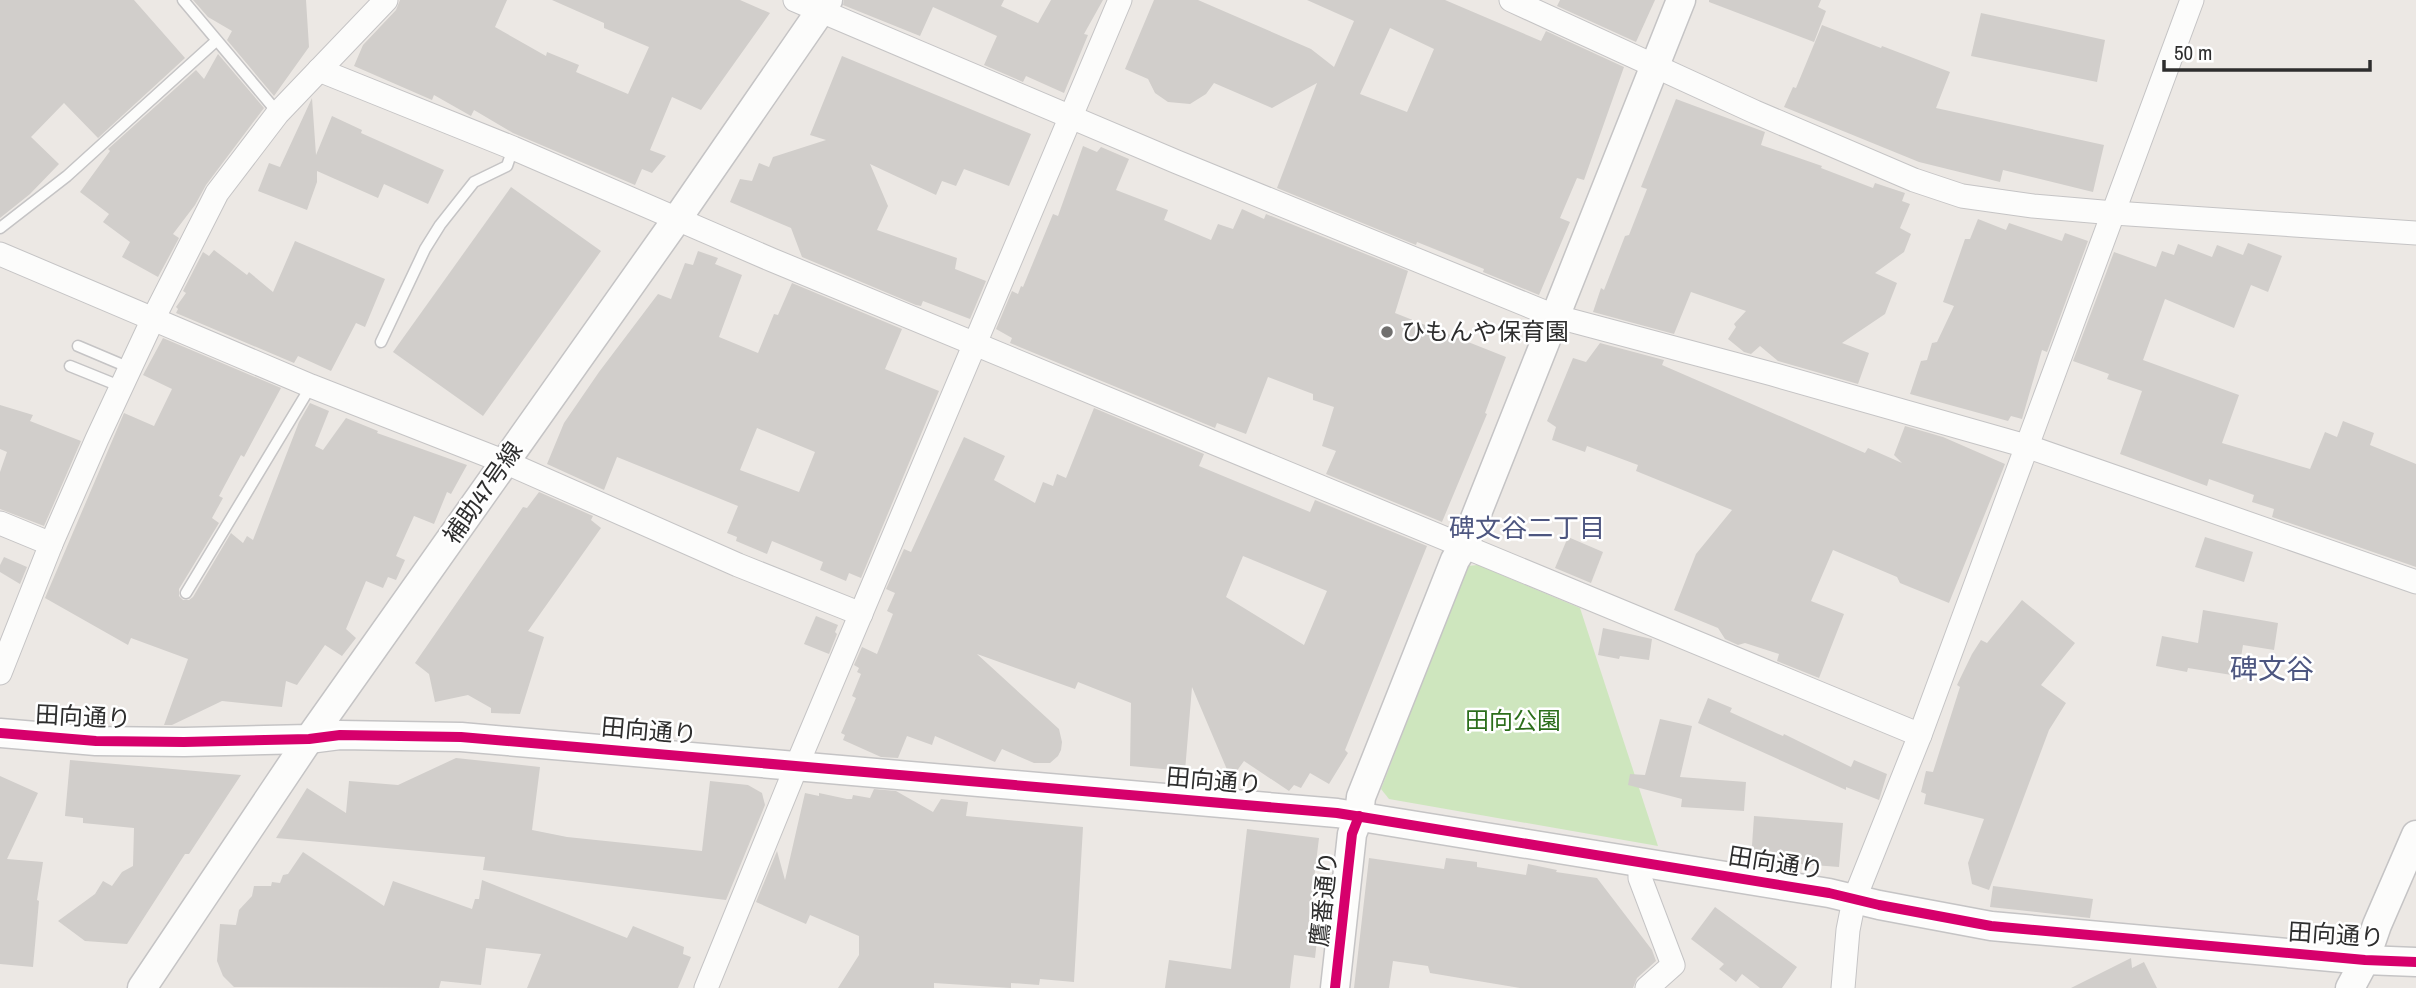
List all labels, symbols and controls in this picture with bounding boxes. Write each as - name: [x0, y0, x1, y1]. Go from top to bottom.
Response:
- scale bar: [2164, 28, 2370, 72]
- text: 50 m: [2174, 38, 2212, 67]
- place label: ひもんや保育園: [1401, 315, 1569, 347]
- marker: ひもんや保育園: [1379, 324, 1395, 340]
- street label: 補助47号線: [435, 435, 529, 550]
- district label: 碑文谷二丁目: [1449, 510, 1605, 545]
- district label: 碑文谷: [2230, 650, 2314, 688]
- street label: 田向通り: [34, 698, 132, 734]
- park label: 田向公園: [1465, 704, 1561, 736]
- street label: 田向通り: [600, 710, 698, 750]
- street label: 田向通り: [1165, 760, 1263, 800]
- street label: 田向通り: [1726, 839, 1826, 885]
- street label: 鷹番通り: [1302, 849, 1344, 948]
- street label: 田向通り: [2287, 915, 2385, 953]

